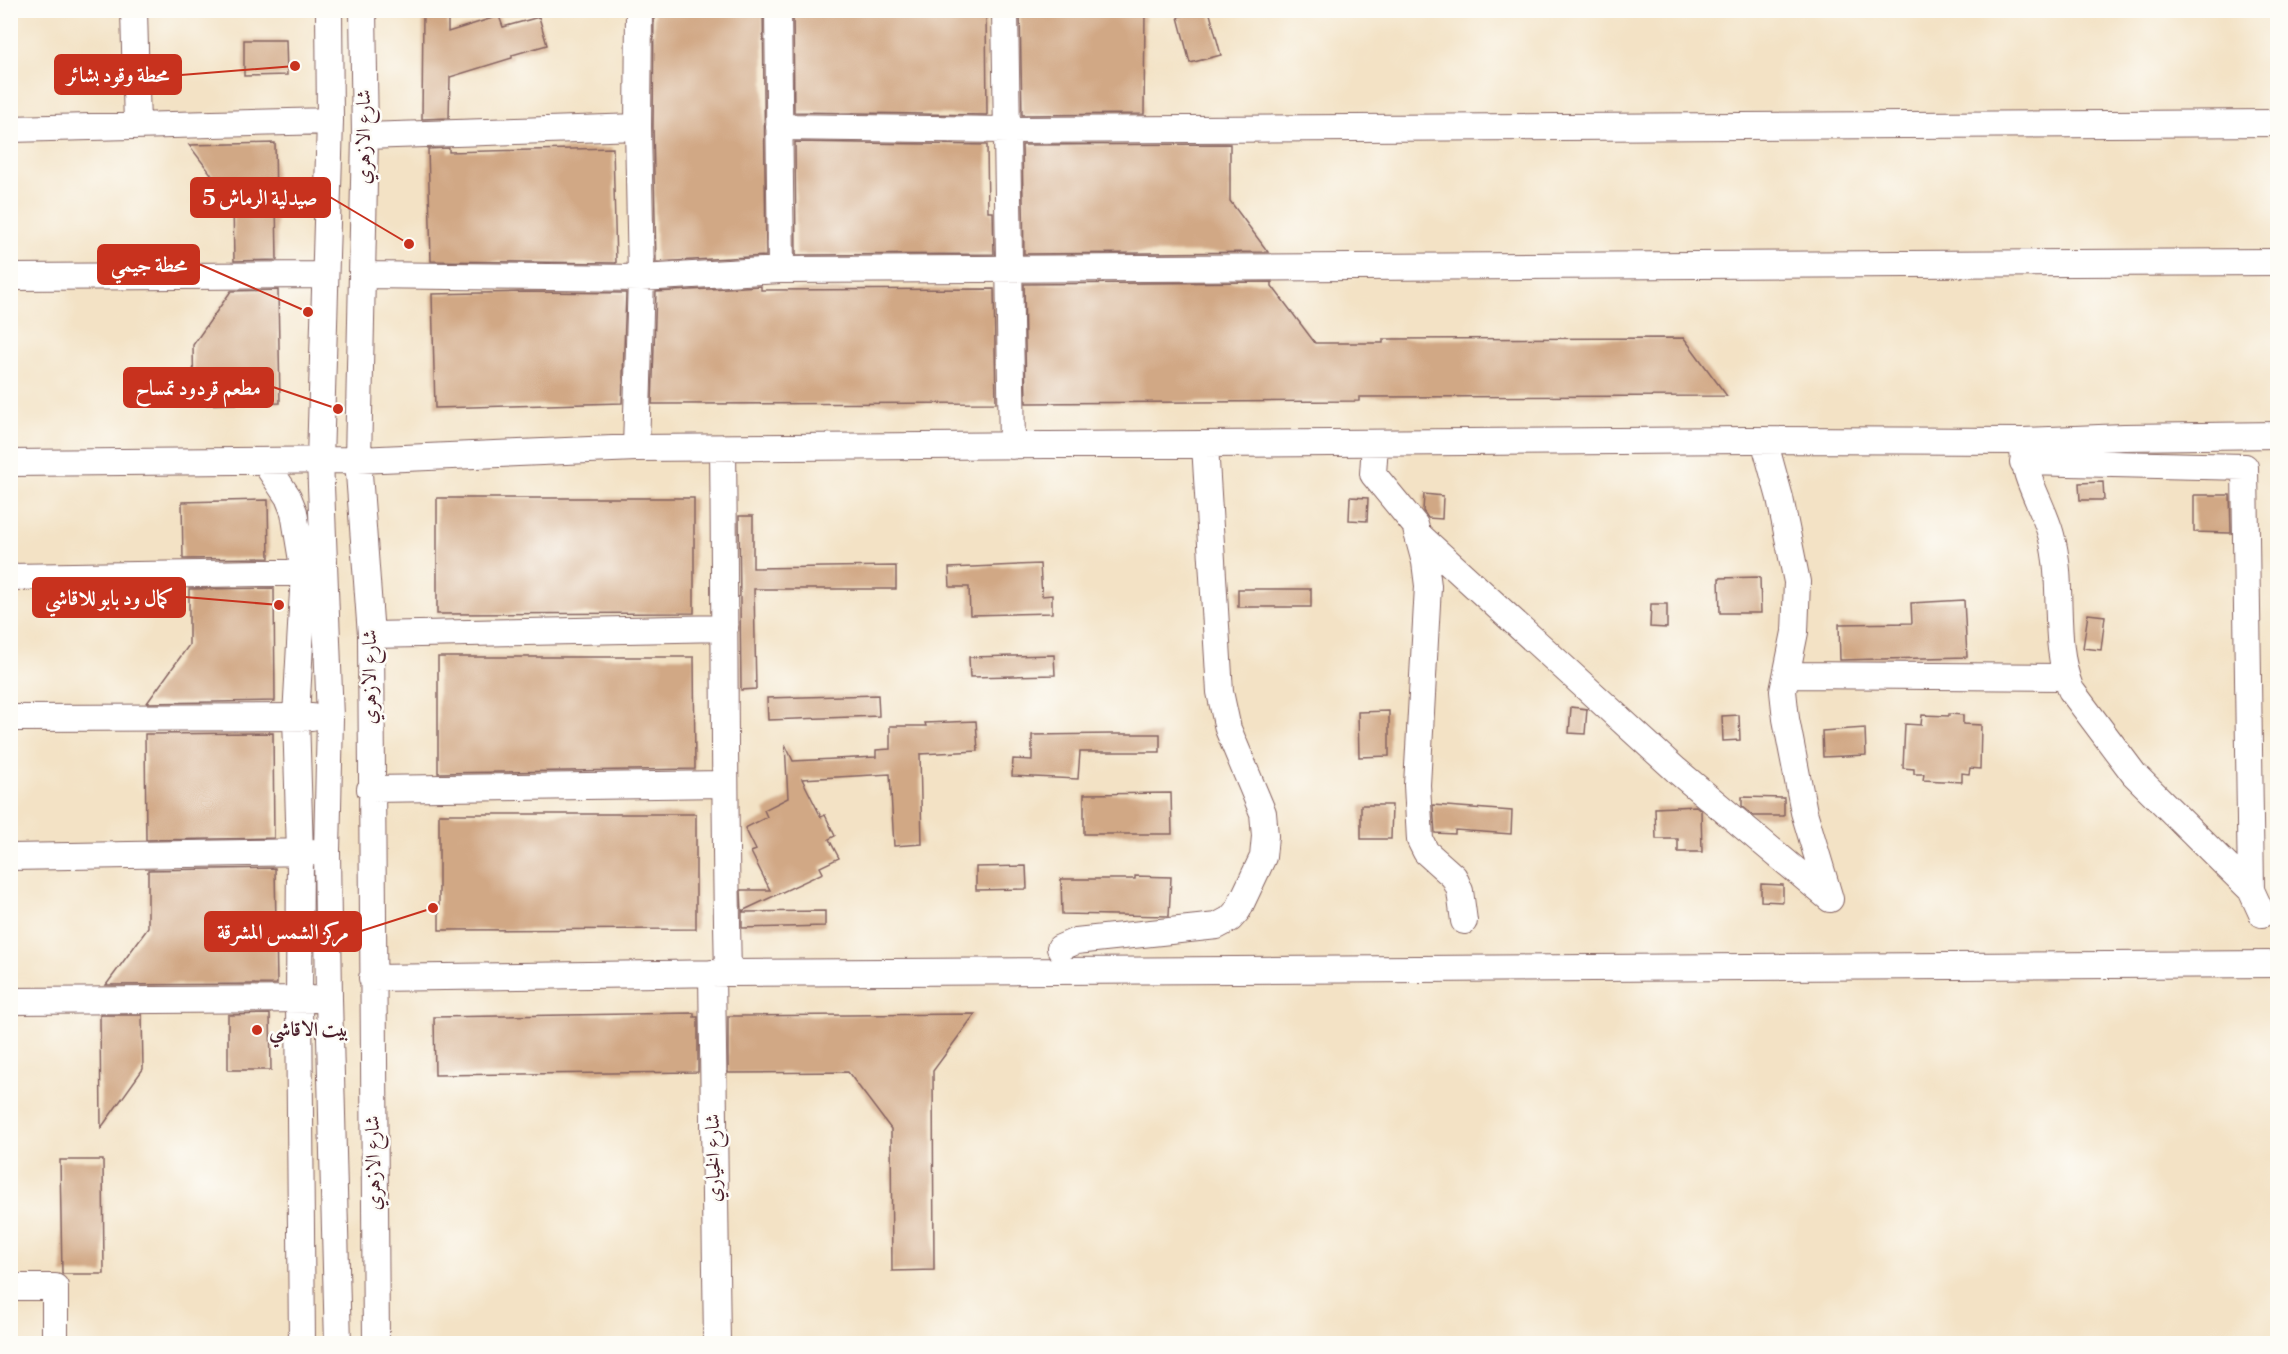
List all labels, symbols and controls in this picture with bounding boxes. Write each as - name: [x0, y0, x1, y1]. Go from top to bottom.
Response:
- callout: محطة وقود بشائر: [55, 55, 181, 94]
- text: محطة وقود بشائر: [65, 63, 171, 89]
- street label: شارع الازهري: [352, 89, 381, 185]
- callout: صيدلية الرماش 5: [191, 178, 330, 217]
- text: صيدلية الرماش 5: [202, 186, 318, 212]
- callout: محطة جيمي: [98, 245, 199, 284]
- text: محطة جيمي: [111, 253, 189, 284]
- callout: مطعم قردود تمساح: [124, 368, 273, 407]
- text: مطعم قردود تمساح: [135, 376, 261, 407]
- callout: كمال ود بابو للاقاشي: [33, 578, 185, 617]
- text: كمال ود بابو للاقاشي: [45, 586, 173, 618]
- street label: شارع الازهري: [358, 629, 387, 725]
- callout: مركز الشمس المشرقة: [205, 912, 361, 951]
- text: مركز الشمس المشرقة: [217, 920, 349, 947]
- place label: بيت الاقاشي: [269, 1018, 349, 1048]
- marker: بيت الاقاشي: [250, 1023, 264, 1037]
- street label: شارع الخياري: [701, 1113, 731, 1202]
- street label: شارع الازهري: [361, 1115, 391, 1211]

